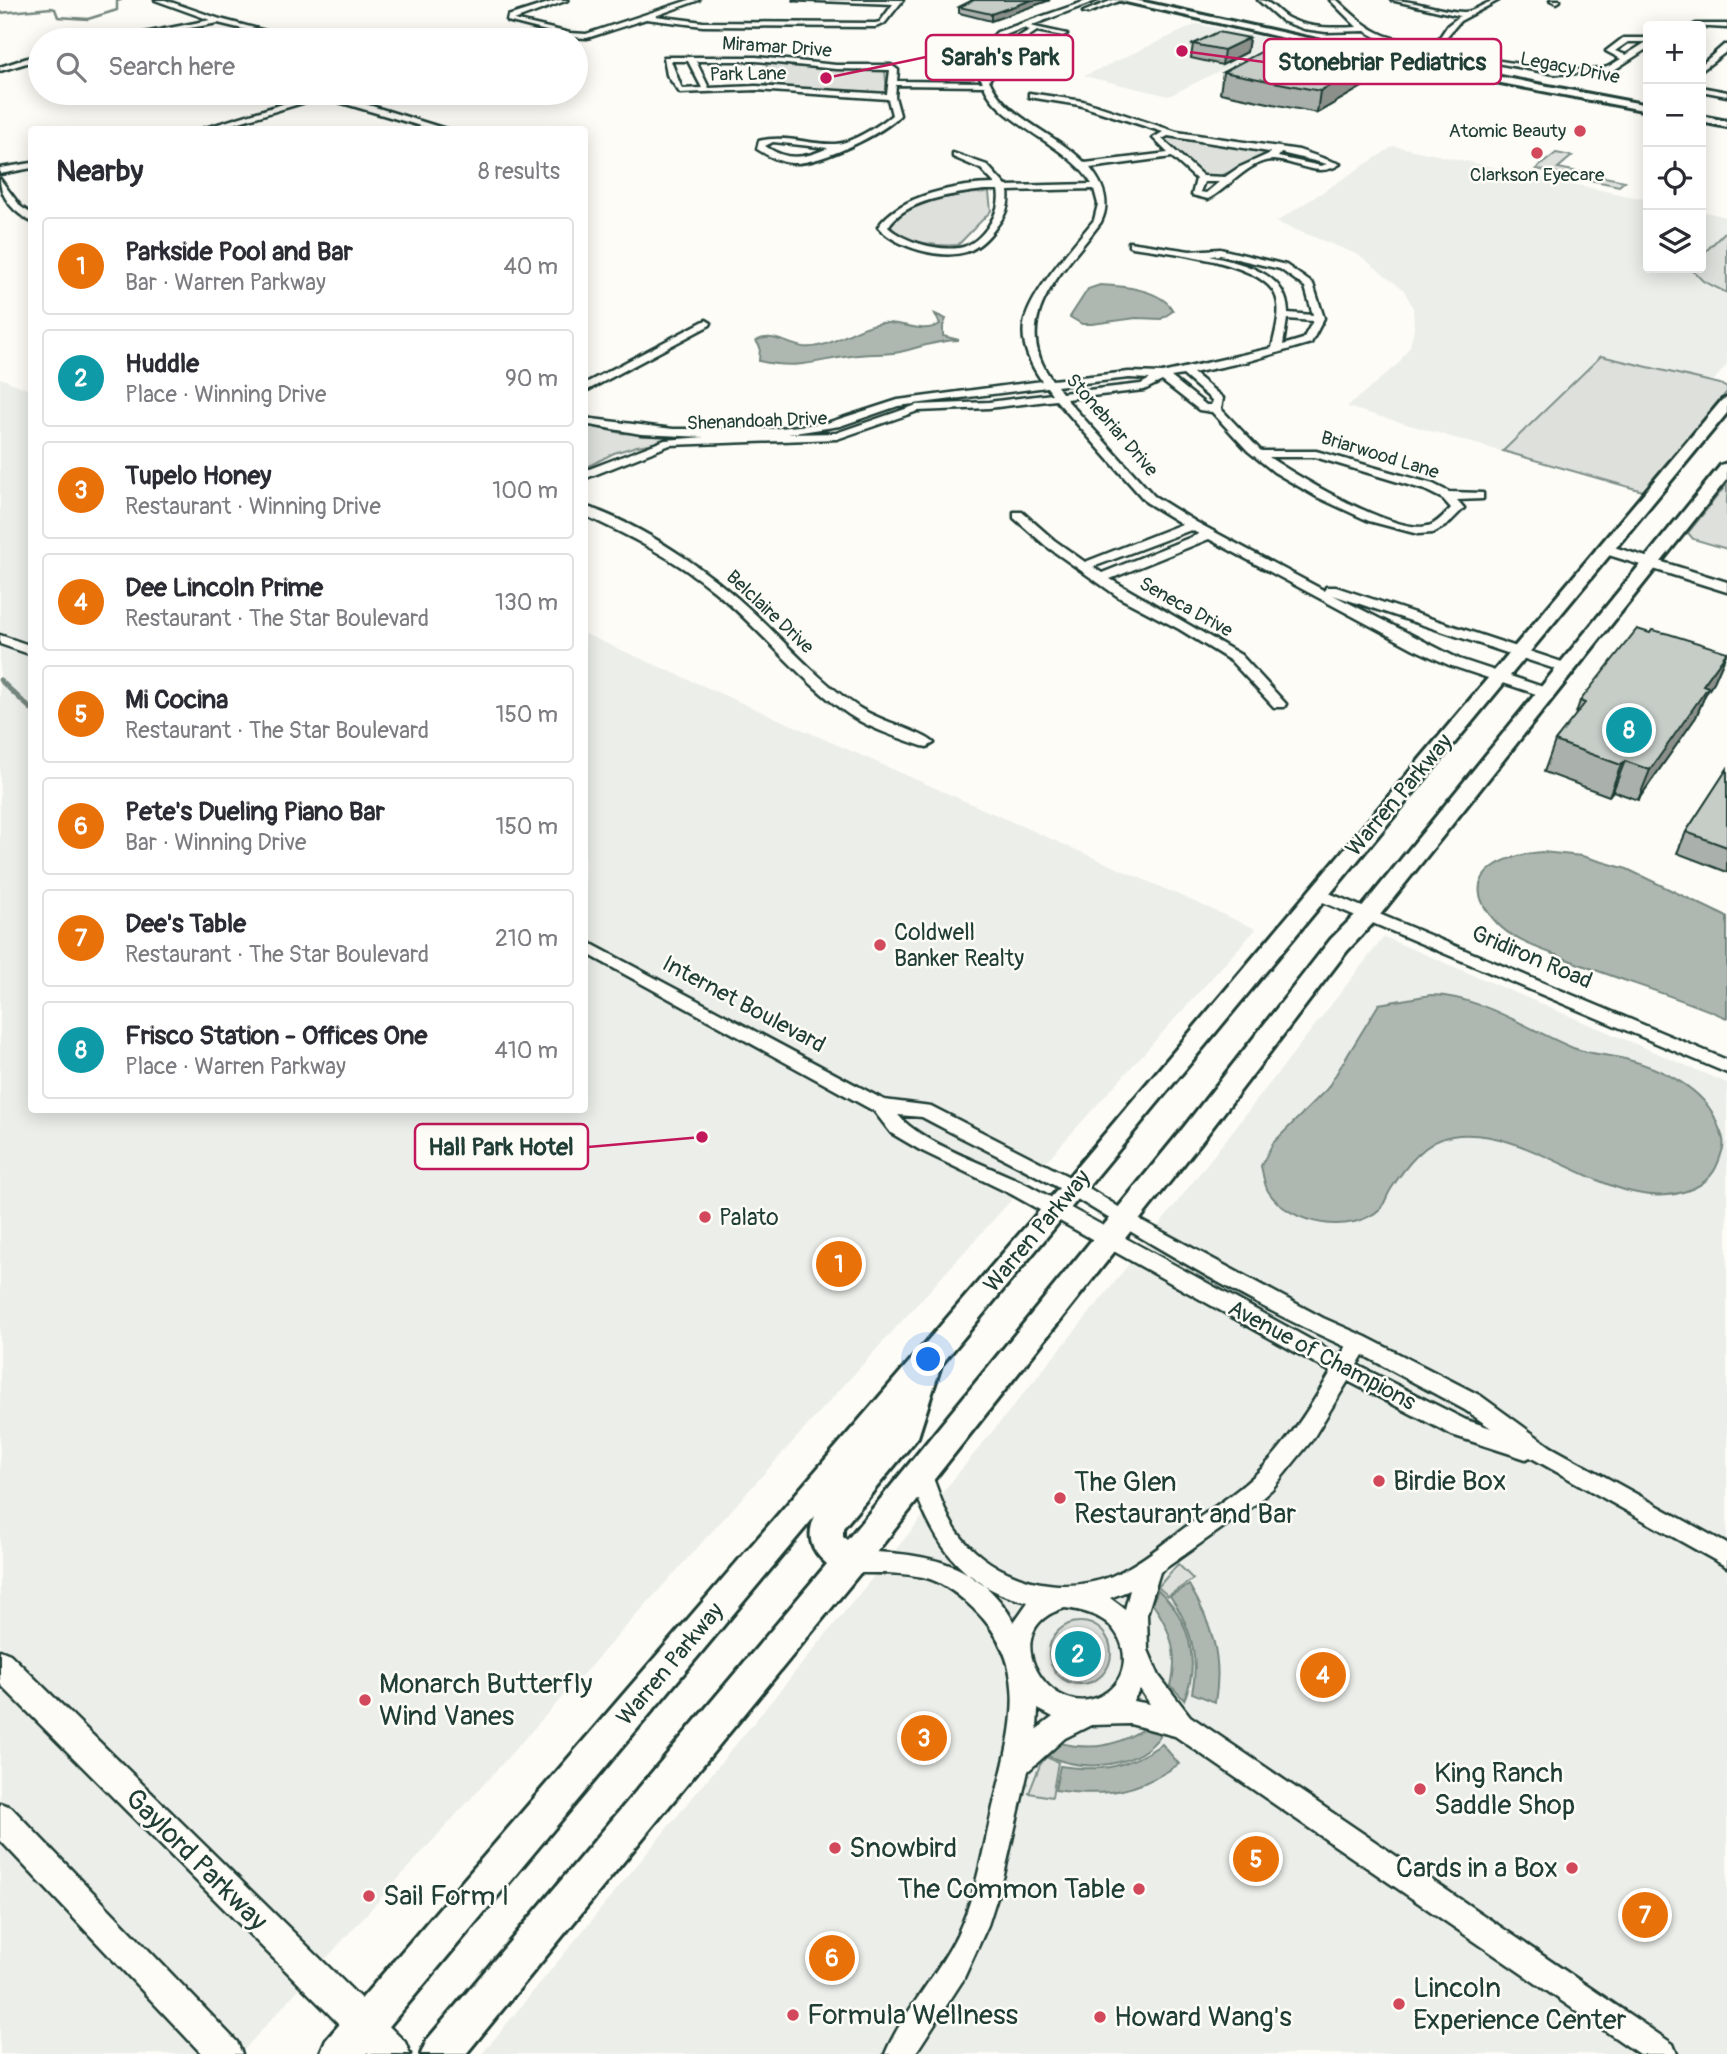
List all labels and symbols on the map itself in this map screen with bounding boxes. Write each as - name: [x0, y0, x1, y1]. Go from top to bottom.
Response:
- street label: Miramar Drive: [721, 31, 833, 63]
- callout: Sarah's Park: [926, 35, 1073, 80]
- callout: Stonebriar Pediatrics: [1264, 39, 1501, 84]
- text: Sarah's Park: [941, 43, 1060, 72]
- street label: Legacy Drive: [1518, 47, 1622, 90]
- text: Stonebriar Pediatrics: [1278, 48, 1486, 77]
- street label: Park Lane: [710, 61, 787, 87]
- place label: Atomic Beauty: [1448, 119, 1566, 143]
- marker: Atomic Beauty: [1572, 123, 1588, 139]
- marker: Clarkson Eyecare: [1529, 145, 1545, 161]
- place label: Clarkson Eyecare: [1470, 163, 1605, 187]
- street label: Stonebriar Drive: [1061, 369, 1164, 482]
- street label: Shenandoah Drive: [686, 407, 828, 435]
- street label: Briarwood Lane: [1318, 426, 1443, 485]
- street label: Belclaire Drive: [721, 565, 819, 659]
- street label: Seneca Drive: [1135, 571, 1238, 643]
- pin: 8: [1606, 704, 1652, 756]
- street label: Warren Parkway: [1339, 728, 1459, 862]
- place label: Coldwell Banker Realty: [894, 918, 1024, 973]
- street label: Gridiron Road: [1467, 919, 1597, 995]
- marker: Coldwell Banker Realty: [872, 937, 888, 953]
- street label: Internet Boulevard: [657, 949, 831, 1059]
- callout: Hall Park Hotel: [415, 1124, 588, 1169]
- text: Hall Park Hotel: [428, 1133, 574, 1162]
- street label: Warren Parkway: [977, 1164, 1097, 1298]
- place label: Palato: [719, 1203, 779, 1232]
- marker: Palato: [697, 1209, 713, 1225]
- pin: 1: [816, 1238, 862, 1290]
- street label: Avenue of Champions: [1223, 1293, 1421, 1417]
- your location: [911, 1342, 945, 1376]
- place label: Birdie Box: [1393, 1464, 1506, 1499]
- place label: The Glen Restaurant and Bar: [1074, 1465, 1296, 1532]
- marker: Birdie Box: [1371, 1473, 1387, 1489]
- marker: The Glen Restaurant and Bar: [1052, 1490, 1068, 1506]
- street label: Warren Parkway: [610, 1597, 730, 1731]
- pin: 2: [1055, 1628, 1101, 1680]
- pin: 4: [1300, 1649, 1346, 1701]
- place label: Monarch Butterfly Wind Vanes: [379, 1667, 593, 1734]
- marker: Monarch Butterfly Wind Vanes: [357, 1692, 373, 1708]
- pin: 3: [901, 1712, 947, 1764]
- place label: King Ranch Saddle Shop: [1434, 1756, 1575, 1823]
- street label: Gaylord Parkway: [117, 1781, 275, 1939]
- marker: King Ranch Saddle Shop: [1412, 1781, 1428, 1797]
- place label: Snowbird: [849, 1831, 957, 1866]
- pin: 5: [1233, 1833, 1279, 1885]
- marker: Snowbird: [827, 1840, 843, 1856]
- place label: Cards in a Box: [1396, 1851, 1558, 1886]
- marker: Cards in a Box: [1564, 1860, 1580, 1876]
- place label: The Common Table: [897, 1872, 1125, 1907]
- place label: Sail Form I: [383, 1879, 509, 1914]
- marker: The Common Table: [1131, 1881, 1147, 1897]
- marker: Sail Form I: [361, 1888, 377, 1904]
- pin: 7: [1622, 1889, 1668, 1941]
- pin: 6: [809, 1932, 855, 1984]
- place label: Lincoln Experience Center: [1413, 1971, 1627, 2038]
- marker: Lincoln Experience Center: [1391, 1996, 1407, 2012]
- place label: Formula Wellness: [807, 1998, 1018, 2033]
- place label: Howard Wang's: [1114, 2000, 1292, 2035]
- marker: Formula Wellness: [785, 2007, 801, 2023]
- marker: Howard Wang's: [1092, 2009, 1108, 2025]

